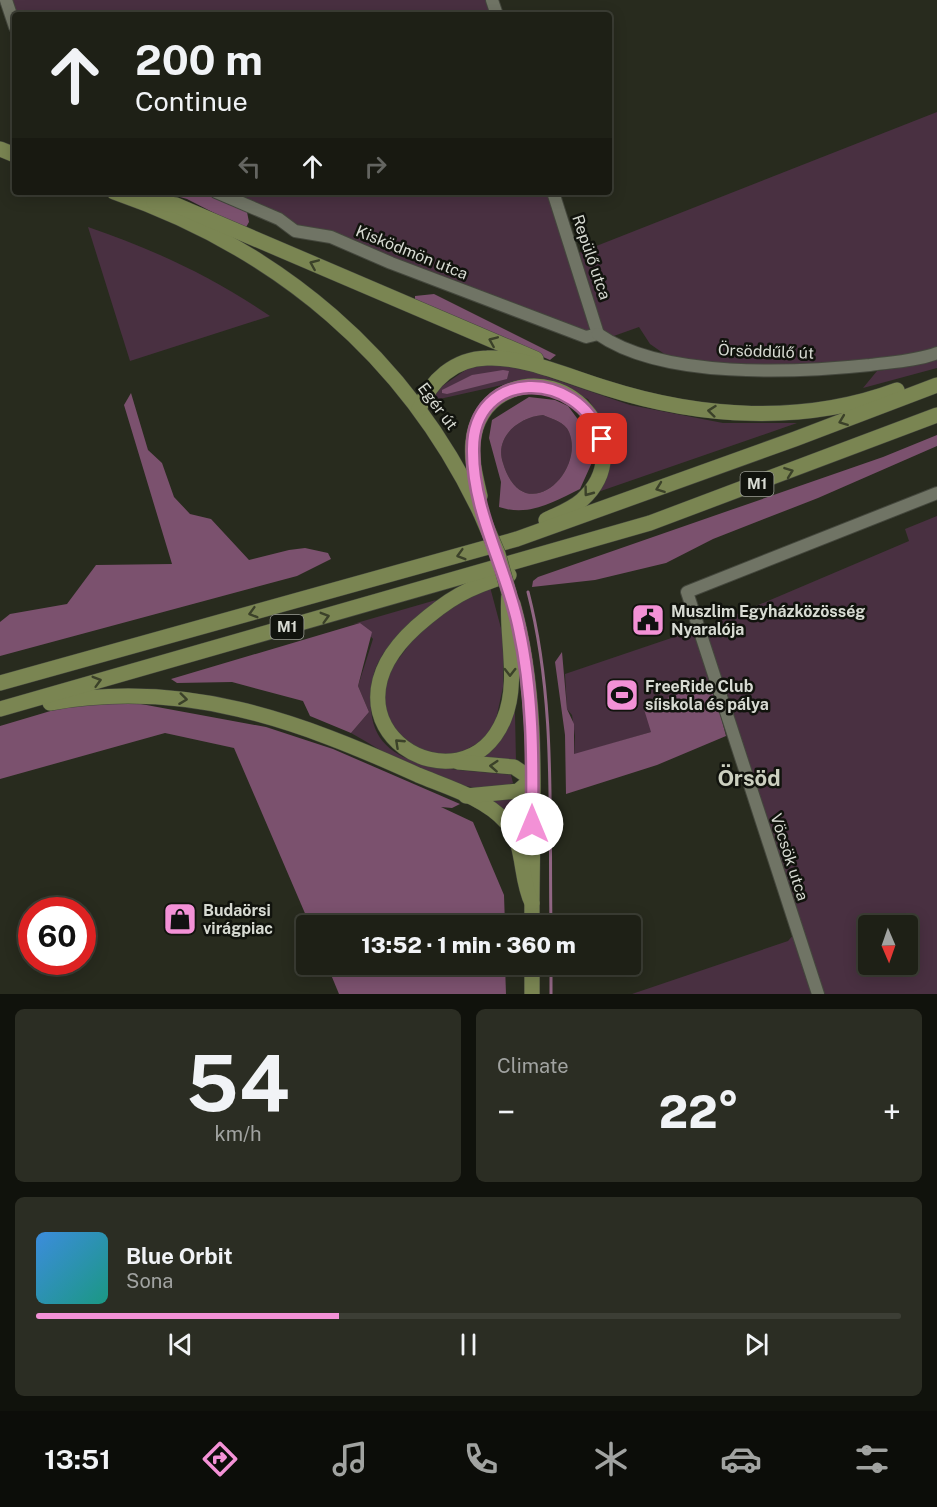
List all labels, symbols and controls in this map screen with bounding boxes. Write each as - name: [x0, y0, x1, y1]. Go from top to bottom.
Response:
- text: 200 m: [135, 35, 263, 84]
- icon: ahead: [36, 36, 114, 114]
- text: Continue: [135, 85, 248, 117]
- icon: left: [233, 150, 266, 183]
- icon: ahead: [296, 150, 329, 183]
- icon: right: [359, 150, 392, 183]
- street label: Repülő utca: [568, 212, 615, 302]
- street label: Kisködmön utca: [353, 221, 471, 284]
- one-way arrow: [309, 259, 320, 271]
- one-way arrow: [489, 336, 500, 348]
- street label: Örsöddűlő út: [718, 339, 814, 363]
- street label: Egér út: [414, 379, 461, 434]
- one-way arrow: [708, 405, 717, 418]
- pin: [576, 413, 627, 464]
- one-way arrow: [838, 414, 849, 426]
- icon: arrive: [585, 422, 618, 455]
- one-way arrow: [783, 467, 794, 480]
- road number: M1: [740, 472, 774, 496]
- one-way arrow: [655, 481, 666, 494]
- one-way arrow: [584, 485, 595, 496]
- one-way arrow: [456, 548, 467, 560]
- public building icon: Muszlim Egyházközösség Nyaralója: [630, 602, 666, 638]
- place label: Muszlim Egyházközösség Nyaralója: [671, 602, 865, 639]
- one-way arrow: [248, 605, 258, 618]
- one-way arrow: [319, 612, 330, 624]
- road number: M1: [270, 615, 304, 639]
- one-way arrow: [504, 668, 516, 677]
- one-way arrow: [91, 676, 102, 688]
- sports icon: FreeRide Club síiskola és pálya: [604, 677, 640, 713]
- place label: FreeRide Club síiskola és pálya: [645, 677, 769, 714]
- one-way arrow: [178, 692, 187, 705]
- one-way arrow: [396, 739, 406, 750]
- one-way arrow: [489, 759, 498, 772]
- district label: Örsöd: [717, 764, 781, 791]
- position arrow: [500, 792, 564, 856]
- street label: Vöcsök utca: [767, 811, 813, 903]
- speed limit sign: 60: [18, 897, 96, 975]
- shop icon: Budaörsi virágpiac: [162, 901, 198, 937]
- place label: Budaörsi virágpiac: [203, 901, 273, 938]
- north arrow: [858, 915, 918, 975]
- map controls: [858, 915, 918, 975]
- text: 13:52 · 1 min · 360 m: [361, 932, 576, 958]
- text: 54: [186, 1037, 290, 1129]
- text: Climate: [497, 1054, 569, 1078]
- text: 22°: [659, 1085, 739, 1138]
- text: −: [497, 1093, 515, 1131]
- text: +: [883, 1093, 901, 1131]
- text: km/h: [214, 1122, 262, 1146]
- text: Blue Orbit: [126, 1243, 233, 1269]
- text: Sona: [126, 1269, 173, 1293]
- icon: previous: [164, 1328, 197, 1361]
- icon: pause: [452, 1328, 485, 1361]
- icon: next: [740, 1328, 773, 1361]
- icon: directions: [199, 1438, 241, 1480]
- icon: music: [329, 1438, 371, 1480]
- icon: phone: [460, 1438, 502, 1480]
- icon: climate: [590, 1438, 632, 1480]
- icon: car: [720, 1438, 762, 1480]
- icon: filters: [851, 1438, 893, 1480]
- text: 13:51: [44, 1443, 111, 1475]

